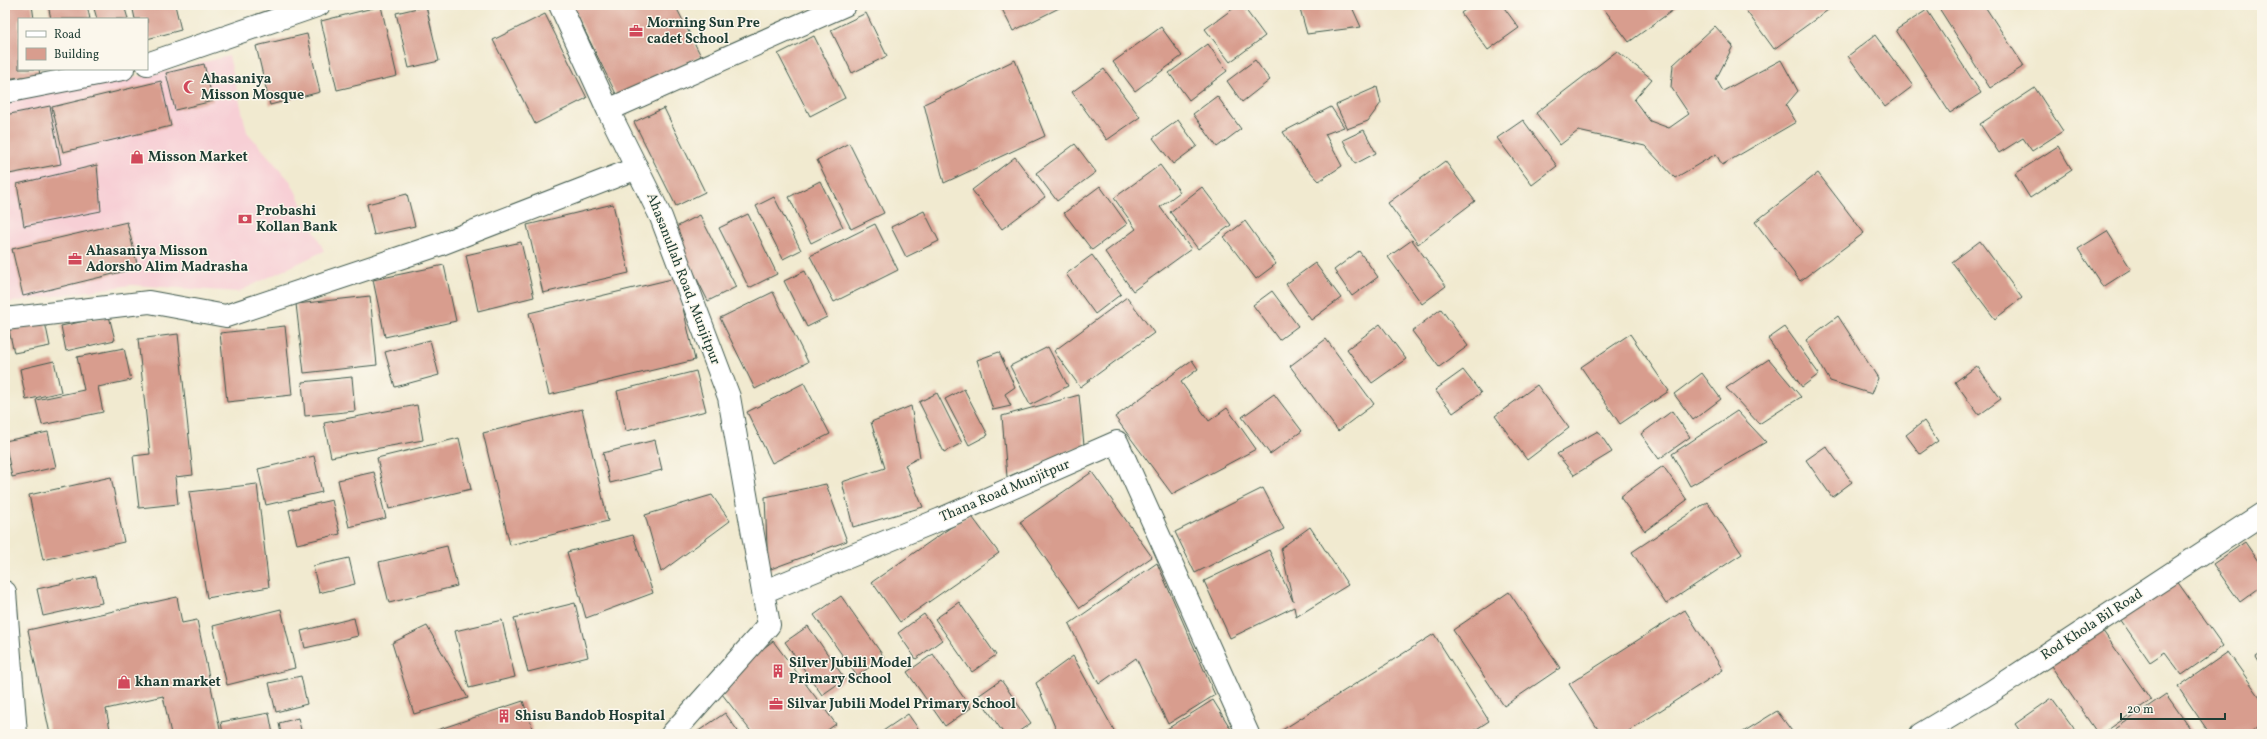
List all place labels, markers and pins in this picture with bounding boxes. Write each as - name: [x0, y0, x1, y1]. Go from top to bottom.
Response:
- place label: Morning Sun Pre cadet School: [647, 14, 760, 49]
- office icon: Morning Sun Pre cadet School: [628, 23, 644, 39]
- place label: Ahasaniya Misson Mosque: [201, 70, 304, 105]
- mosque icon: Ahasaniya Misson Mosque: [182, 79, 198, 95]
- place label: Misson Market: [148, 148, 248, 167]
- shop icon: Misson Market: [129, 149, 145, 165]
- place label: Probashi Kollan Bank: [256, 202, 338, 237]
- bank icon: Probashi Kollan Bank: [237, 211, 253, 227]
- place label: Ahasaniya Misson Adorsho Alim Madrasha: [86, 242, 248, 277]
- office icon: Ahasaniya Misson Adorsho Alim Madrasha: [67, 251, 83, 267]
- place label: Silver Jubili Model Primary School: [789, 654, 912, 689]
- building icon: Silver Jubili Model Primary School: [770, 663, 786, 679]
- place label: khan market: [135, 673, 221, 692]
- shop icon: khan market: [116, 674, 132, 690]
- place label: Silvar Jubili Model Primary School: [787, 695, 1016, 714]
- office icon: Silvar Jubili Model Primary School: [768, 696, 784, 712]
- place label: Shisu Bandob Hospital: [515, 707, 665, 726]
- building icon: Shisu Bandob Hospital: [496, 708, 512, 724]

